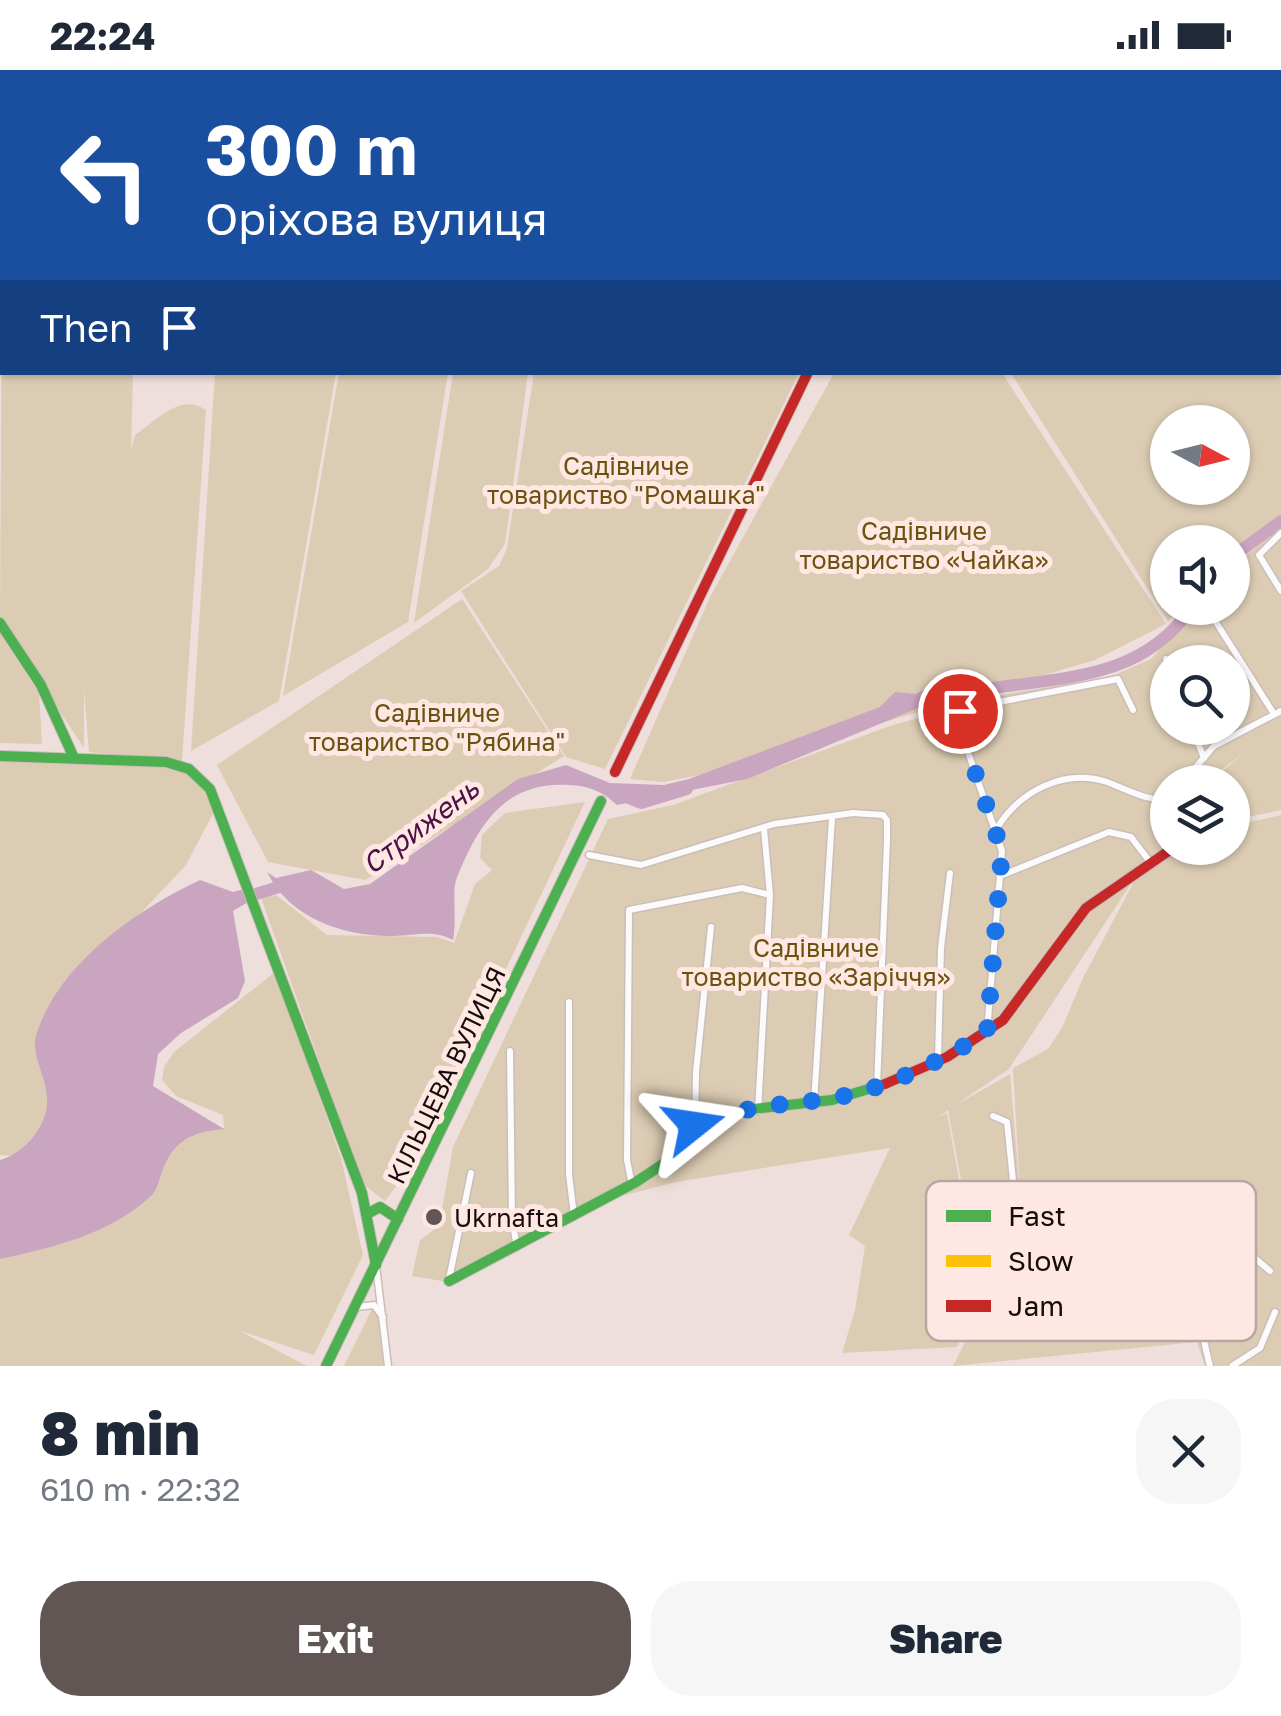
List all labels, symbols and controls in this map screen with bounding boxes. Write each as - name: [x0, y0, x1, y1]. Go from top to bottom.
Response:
- text: 22:24: [50, 13, 155, 58]
- text: 300 m: [205, 106, 417, 190]
- icon: left: [40, 110, 170, 240]
- text: Оріхова вулиця: [205, 191, 548, 245]
- icon: arrive: [152, 300, 207, 355]
- text: Then: [40, 305, 132, 350]
- north arrow: [1150, 405, 1250, 505]
- map controls: [1150, 405, 1250, 865]
- park label: Садівниче товариство "Ромашка": [487, 450, 765, 510]
- park label: Садівниче товариство «Чайка»: [799, 515, 1049, 575]
- button: sound: [1150, 525, 1250, 625]
- button: search: [1150, 645, 1250, 745]
- pin: [918, 669, 1003, 754]
- icon: arrive: [933, 684, 988, 739]
- park label: Садівниче товариство "Рябина": [309, 697, 565, 757]
- button: layers: [1150, 765, 1250, 865]
- water label: Стрижень: [355, 771, 486, 880]
- park label: Садівниче товариство «Заріччя»: [682, 932, 950, 992]
- street label: КІЛЬЦЕВА ВУЛИЦЯ: [380, 961, 512, 1189]
- position arrow: [642, 1073, 746, 1177]
- legend: [926, 1181, 1256, 1341]
- text: Fast: [1008, 1199, 1066, 1232]
- place label: Ukrnafta: [454, 1202, 559, 1233]
- marker: Ukrnafta: [423, 1206, 445, 1228]
- text: Slow: [1008, 1244, 1074, 1277]
- text: Jam: [1008, 1289, 1064, 1322]
- text: 8 min: [40, 1396, 200, 1468]
- button: close: [1136, 1399, 1241, 1504]
- text: 610 m · 22:32: [40, 1470, 241, 1508]
- button: Exit: [40, 1581, 631, 1696]
- button: Share: [651, 1581, 1241, 1696]

